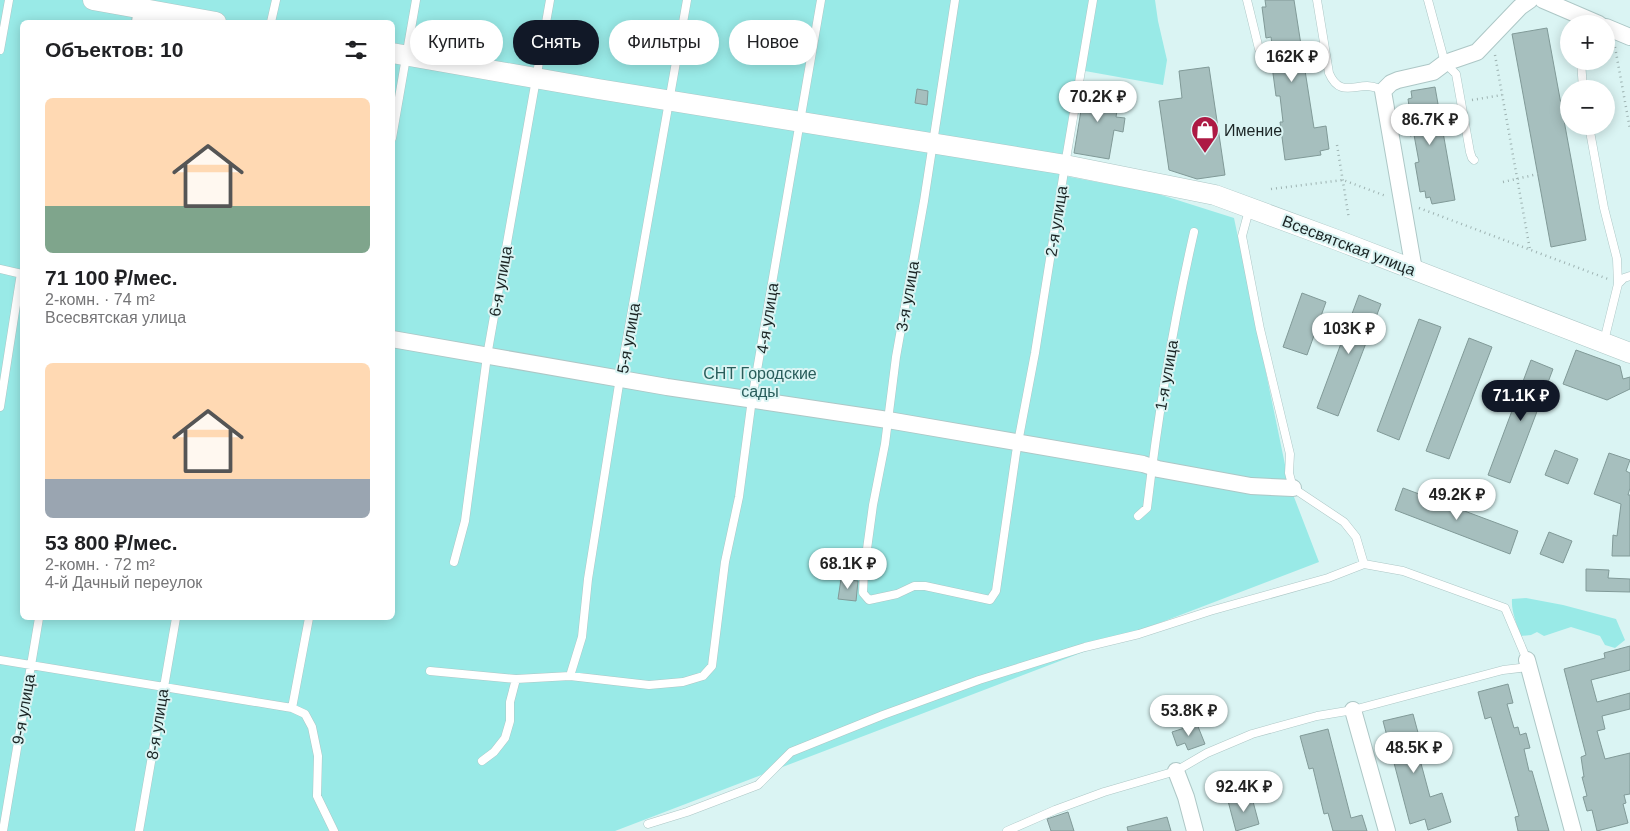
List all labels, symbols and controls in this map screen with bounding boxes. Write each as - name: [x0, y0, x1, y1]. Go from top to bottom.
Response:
- map controls: [1560, 15, 1615, 135]
- button: +: [1560, 15, 1615, 70]
- chip: Купить: [410, 20, 503, 65]
- chip: Снять: [513, 20, 599, 65]
- chip: Фильтры: [609, 20, 719, 65]
- chip: Новое: [729, 20, 817, 65]
- icon: filters: [342, 36, 370, 64]
- text: Объектов: 10: [45, 38, 183, 61]
- pin: 162K ₽: [1251, 41, 1333, 83]
- text: 162K ₽: [1266, 48, 1318, 65]
- pin: 70.2K ₽: [1052, 80, 1144, 123]
- button: −: [1560, 80, 1615, 135]
- text: 70.2K ₽: [1070, 88, 1126, 105]
- pin: 86.7K ₽: [1384, 104, 1476, 146]
- text: 86.7K ₽: [1402, 111, 1458, 128]
- shop icon: Имение: [1190, 115, 1220, 154]
- place label: Имение: [1224, 122, 1282, 139]
- icon: home: [163, 131, 253, 221]
- street label: 2-я улица: [1043, 184, 1070, 258]
- street label: Всесвятская улица: [1280, 212, 1418, 279]
- street label: 6-я улица: [486, 244, 515, 318]
- street label: 3-я улица: [893, 259, 922, 333]
- text: 71 100 ₽/мес.: [45, 266, 178, 289]
- street label: 4-я улица: [754, 281, 781, 355]
- text: 2-комн. · 74 m²: [45, 291, 155, 308]
- street label: 5-я улица: [614, 301, 643, 375]
- text: Всесвятская улица: [45, 309, 186, 326]
- pin: 103K ₽: [1308, 312, 1390, 355]
- text: 103K ₽: [1323, 320, 1375, 337]
- street label: 1-я улица: [1152, 338, 1181, 412]
- park label: СНТ Городские сады: [703, 365, 817, 400]
- pin: 71.1K ₽: [1475, 380, 1567, 422]
- text: 71.1K ₽: [1493, 387, 1549, 404]
- icon: home: [163, 396, 253, 486]
- pin: 49.2K ₽: [1411, 478, 1503, 521]
- text: 49.2K ₽: [1429, 486, 1485, 503]
- text: 53 800 ₽/мес.: [45, 531, 178, 554]
- pin: 68.1K ₽: [802, 548, 894, 590]
- text: 68.1K ₽: [820, 555, 876, 572]
- text: 2-комн. · 72 m²: [45, 556, 155, 573]
- text: 4-й Дачный переулок: [45, 574, 202, 591]
- street label: 9-я улица: [9, 672, 38, 746]
- street label: 8-я улица: [144, 687, 171, 761]
- pin: 53.8K ₽: [1143, 694, 1235, 737]
- text: 53.8K ₽: [1161, 702, 1217, 719]
- pin: 48.5K ₽: [1368, 732, 1460, 774]
- text: 48.5K ₽: [1386, 739, 1442, 756]
- pin: 92.4K ₽: [1198, 770, 1290, 813]
- text: 92.4K ₽: [1216, 778, 1272, 795]

